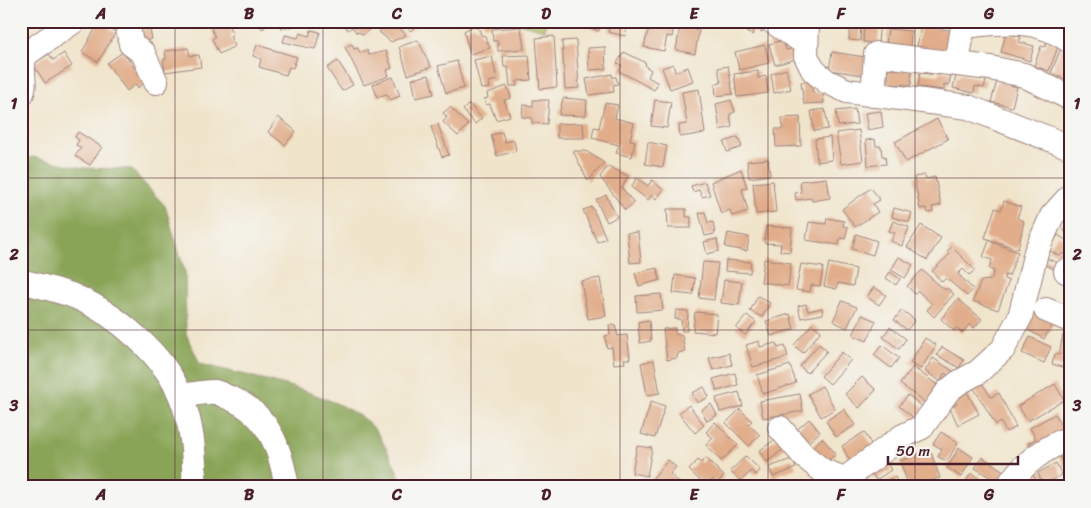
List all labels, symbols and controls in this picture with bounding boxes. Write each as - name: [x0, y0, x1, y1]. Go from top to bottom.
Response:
- text: A: [95, 0, 106, 28]
- text: B: [244, 0, 255, 28]
- text: C: [391, 0, 403, 28]
- text: D: [541, 0, 551, 28]
- text: E: [690, 0, 700, 28]
- text: F: [836, 0, 847, 28]
- text: G: [983, 0, 995, 28]
- text: 1: [11, 89, 18, 118]
- text: 1: [1074, 89, 1081, 118]
- text: 2: [8, 240, 19, 269]
- text: 2: [1071, 240, 1082, 269]
- text: 3: [9, 391, 19, 420]
- text: 3: [1072, 391, 1082, 420]
- scale bar: [888, 433, 1018, 465]
- text: 50 m: [896, 438, 931, 464]
- text: A: [95, 480, 106, 508]
- text: B: [244, 480, 255, 508]
- text: C: [391, 480, 403, 508]
- text: D: [541, 480, 551, 508]
- text: E: [690, 480, 700, 508]
- text: F: [836, 480, 847, 508]
- text: G: [983, 480, 995, 508]

